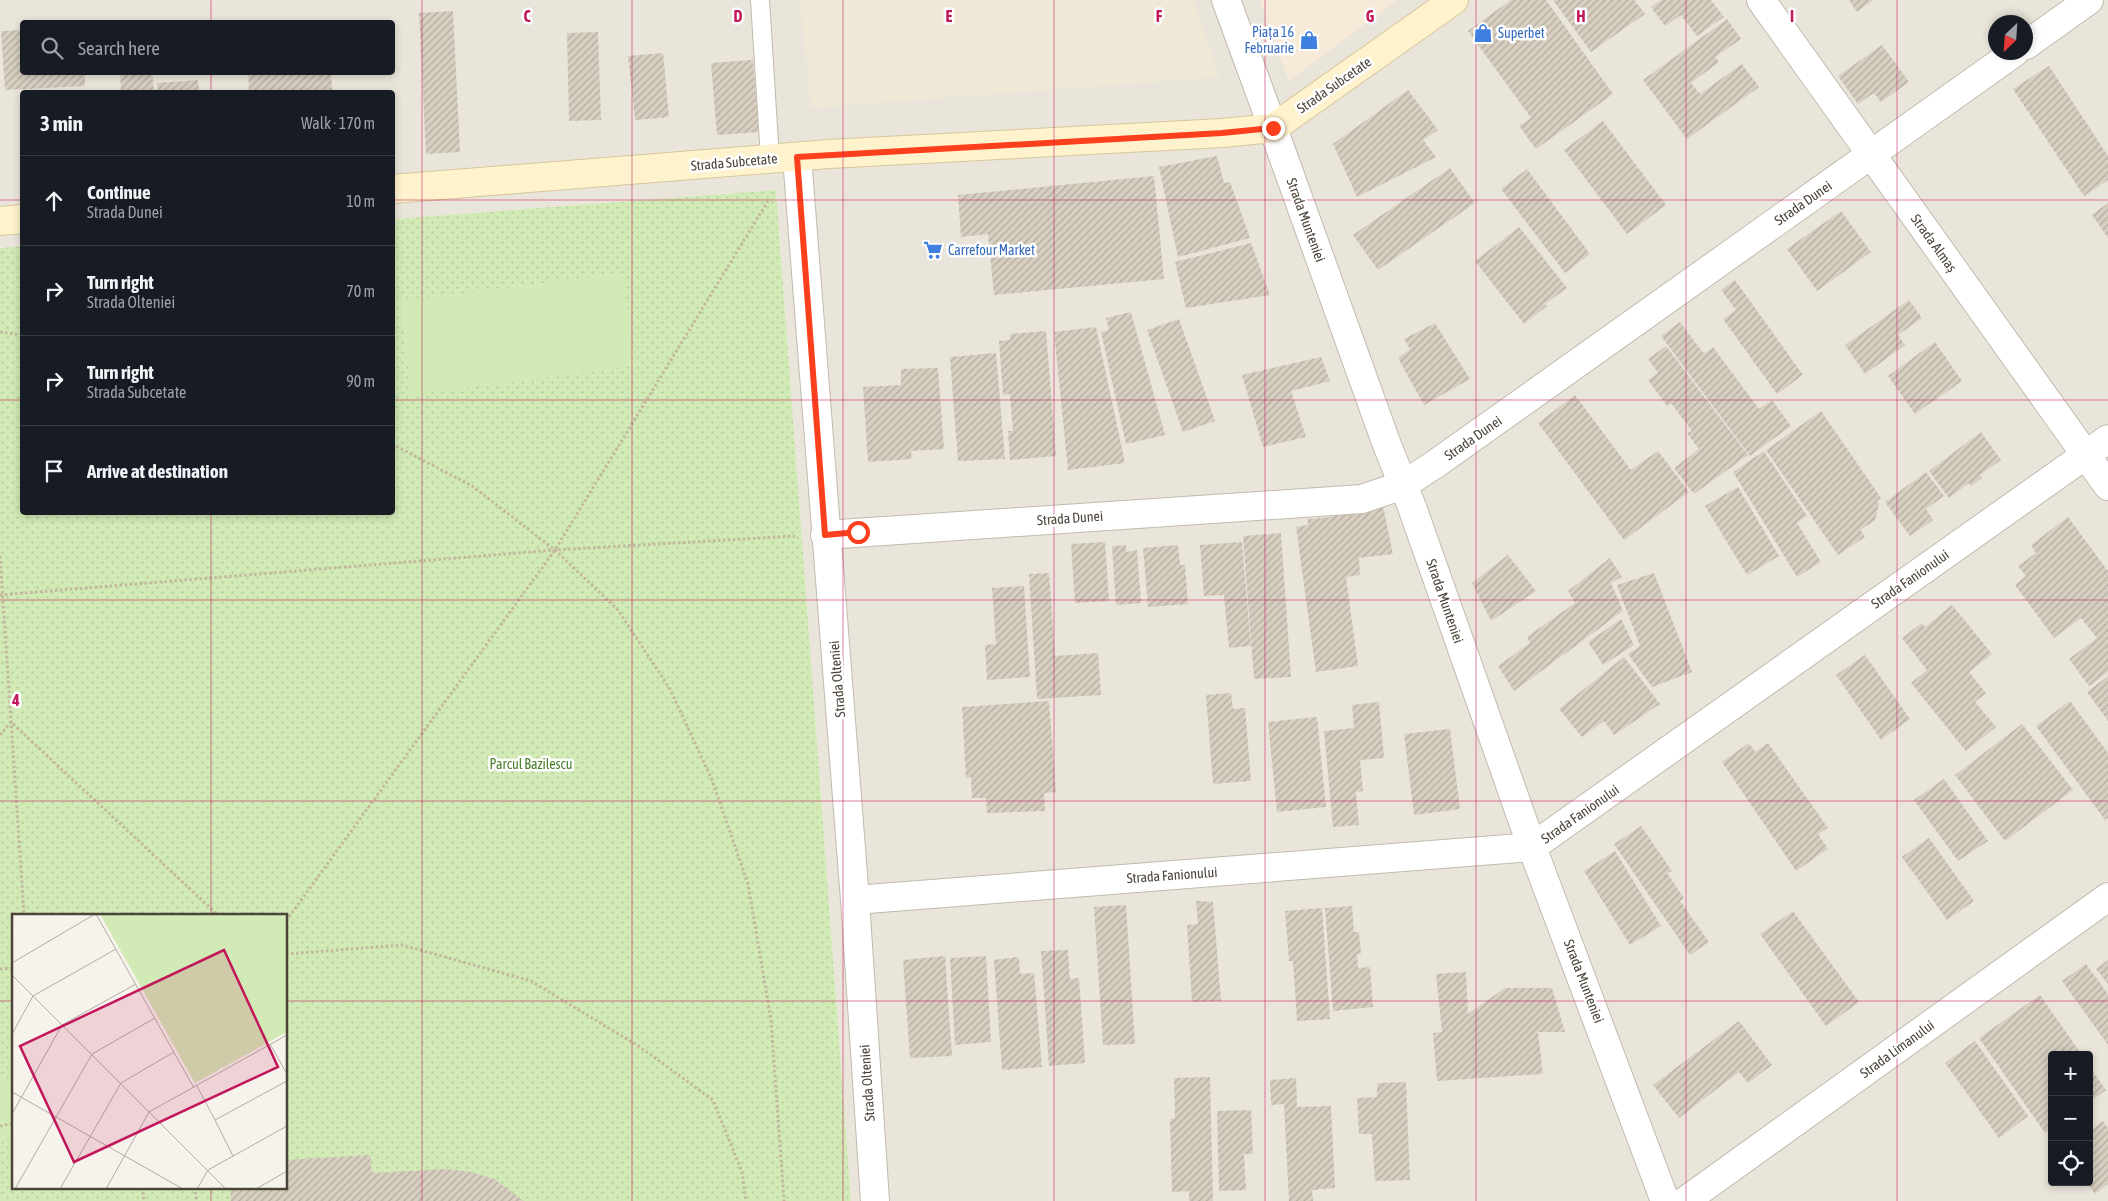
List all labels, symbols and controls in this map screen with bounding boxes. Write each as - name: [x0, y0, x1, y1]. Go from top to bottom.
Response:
- text: C: [523, 7, 531, 25]
- text: D: [734, 7, 743, 25]
- text: E: [946, 7, 953, 25]
- text: F: [1156, 7, 1163, 25]
- text: G: [1366, 7, 1375, 25]
- text: H: [1576, 7, 1586, 25]
- text: I: [1790, 7, 1794, 25]
- north arrow: [1988, 15, 2033, 60]
- search box: [20, 20, 395, 75]
- shop icon: Superbet: [1472, 22, 1494, 44]
- place label: Piața 16 Februarie: [1245, 24, 1294, 56]
- place label: Superbet: [1498, 25, 1545, 41]
- shop icon: Piața 16 Februarie: [1298, 29, 1320, 51]
- icon: search: [38, 34, 66, 62]
- text: Search here: [78, 37, 160, 59]
- street label: Strada Subcetate: [1294, 54, 1374, 116]
- text: 3 min: [40, 111, 83, 135]
- text: Walk · 170 m: [301, 114, 375, 132]
- route end: [1262, 117, 1285, 140]
- street label: Strada Subcetate: [690, 150, 778, 174]
- street label: Strada Munteniei: [1283, 176, 1329, 264]
- street label: Strada Dunei: [1771, 177, 1835, 229]
- text: Continue: [87, 181, 151, 203]
- icon: ahead: [40, 187, 68, 215]
- text: 10 m: [346, 192, 375, 210]
- text: Strada Dunei: [87, 203, 163, 221]
- street label: Strada Almaș: [1908, 211, 1960, 275]
- supermarket icon: Carrefour Market: [922, 239, 944, 261]
- place label: Carrefour Market: [948, 242, 1035, 258]
- text: Turn right: [87, 271, 154, 293]
- icon: right: [40, 277, 68, 305]
- text: 70 m: [346, 282, 375, 300]
- text: Strada Olteniei: [87, 293, 175, 311]
- text: Turn right: [87, 361, 154, 383]
- icon: right: [40, 367, 68, 395]
- text: 90 m: [346, 372, 375, 390]
- text: Strada Subcetate: [87, 383, 186, 401]
- street label: Strada Dunei: [1441, 412, 1505, 464]
- icon: arrive: [40, 457, 68, 485]
- text: Arrive at destination: [87, 460, 228, 482]
- street label: Strada Dunei: [1036, 508, 1104, 528]
- route start: [847, 521, 870, 544]
- street label: Strada Fanionului: [1868, 546, 1952, 612]
- street label: Strada Munteniei: [1423, 557, 1467, 645]
- street label: Strada Olteniei: [826, 640, 848, 718]
- text: 4: [11, 691, 20, 709]
- park label: Parcul Bazilescu: [489, 756, 573, 772]
- street label: Strada Fanionului: [1538, 781, 1622, 847]
- street label: Strada Fanionului: [1126, 864, 1218, 886]
- inset map: [12, 914, 288, 1188]
- street label: Strada Munteniei: [1561, 937, 1607, 1025]
- street label: Strada Limanului: [1857, 1017, 1937, 1081]
- street label: Strada Olteniei: [856, 1044, 878, 1122]
- map controls: [2048, 1051, 2093, 1186]
- button: +: [2048, 1051, 2093, 1096]
- button: −: [2048, 1096, 2093, 1141]
- button: locate: [2048, 1141, 2093, 1186]

